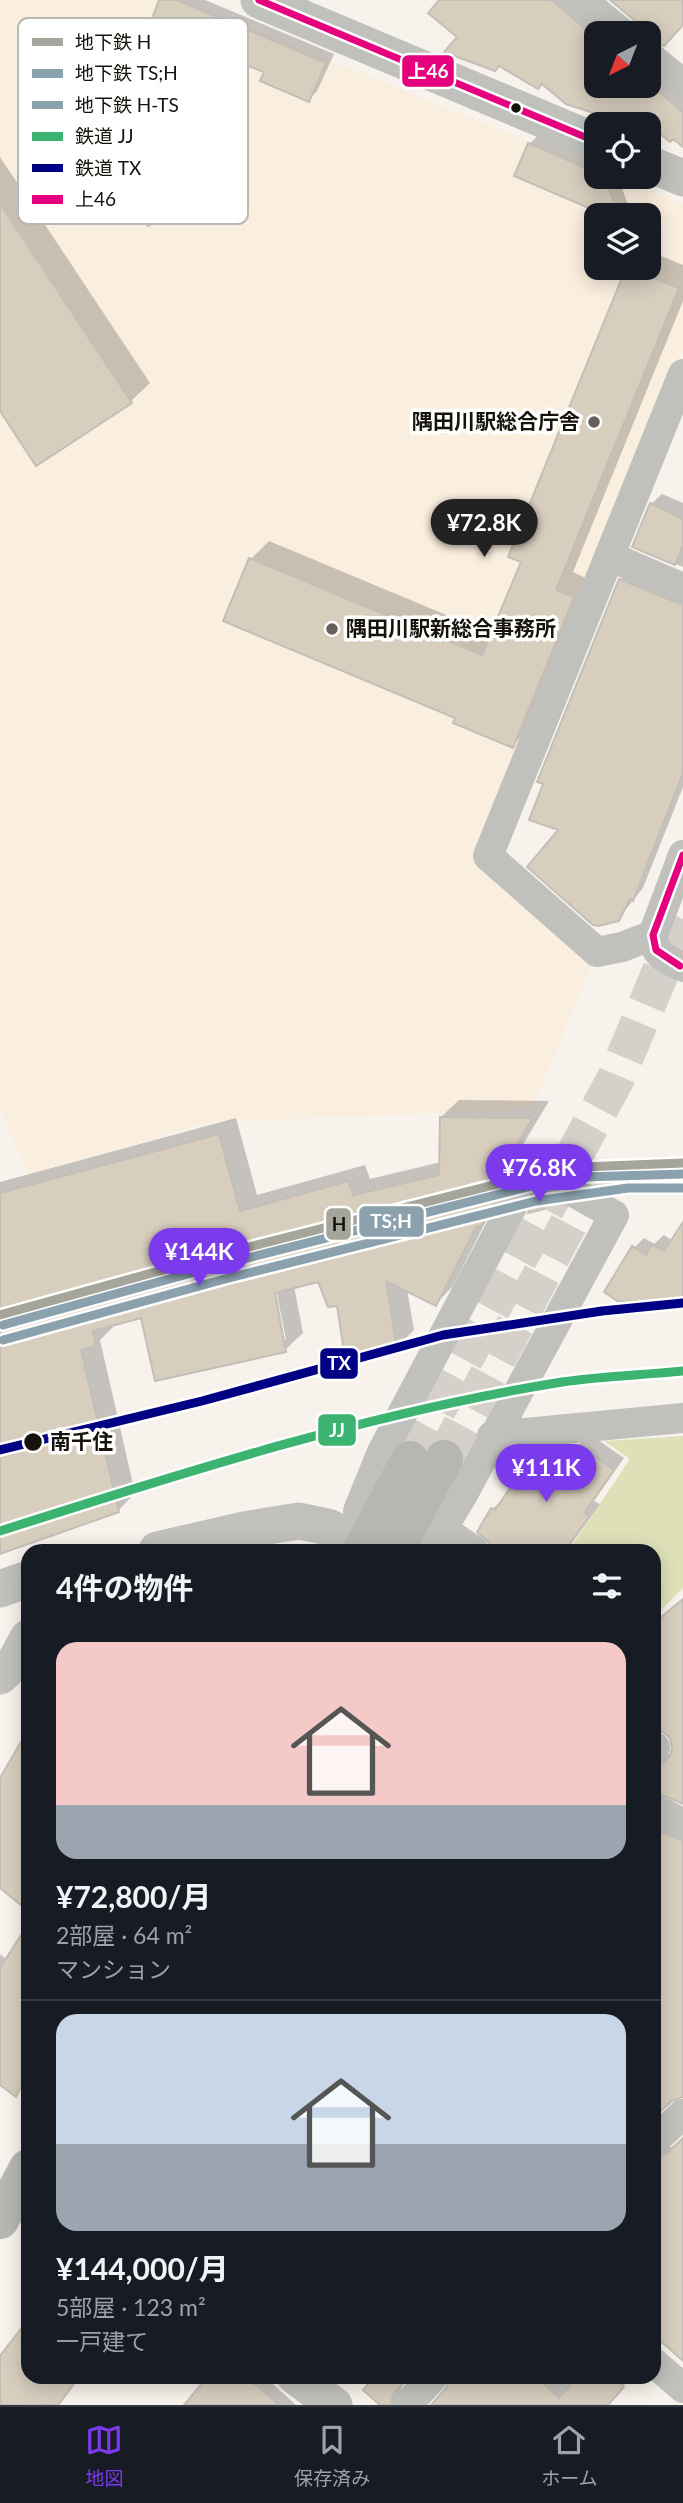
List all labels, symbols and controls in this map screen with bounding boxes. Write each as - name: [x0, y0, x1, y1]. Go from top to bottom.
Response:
- legend: [18, 18, 248, 224]
- north arrow: [584, 21, 662, 98]
- map controls: [584, 21, 661, 280]
- text: 地下鉄 H: [75, 30, 151, 53]
- line badge: 上46: [401, 54, 455, 88]
- text: 上46: [407, 59, 449, 82]
- text: 地下鉄 TS;H: [75, 61, 178, 84]
- text: 地下鉄 H-TS: [75, 93, 179, 116]
- unlabelled marker: [509, 101, 523, 115]
- button: locate: [584, 112, 661, 189]
- text: 鉄道 JJ: [75, 124, 134, 147]
- text: 鉄道 TX: [75, 156, 142, 179]
- text: 上46: [75, 187, 116, 210]
- button: layers: [584, 203, 661, 280]
- place label: 隅田川駅総合庁舎: [412, 408, 580, 433]
- marker: 隅田川駅総合庁舎: [586, 414, 602, 430]
- pin: ¥72.8K: [427, 500, 541, 559]
- text: ¥72.8K: [447, 508, 521, 536]
- place label: 隅田川駅新総合事務所: [346, 615, 556, 640]
- marker: 隅田川駅新総合事務所: [324, 621, 340, 637]
- pin: ¥76.8K: [482, 1144, 596, 1204]
- text: ¥76.8K: [502, 1153, 576, 1181]
- line badge: TS;H: [358, 1205, 425, 1238]
- line badge: H: [325, 1207, 352, 1241]
- text: TS;H: [370, 1209, 412, 1232]
- text: H: [332, 1212, 346, 1235]
- pin: ¥144K: [150, 1228, 248, 1288]
- text: ¥144K: [164, 1237, 234, 1265]
- line badge: TX: [319, 1347, 359, 1380]
- text: TX: [327, 1351, 351, 1374]
- line badge: JJ: [317, 1413, 357, 1447]
- text: JJ: [329, 1418, 345, 1441]
- place label: 南千住: [50, 1428, 113, 1453]
- marker: 南千住: [22, 1431, 44, 1453]
- pin: ¥111K: [497, 1444, 595, 1504]
- text: ¥111K: [511, 1453, 581, 1481]
- icon: filters: [588, 1567, 626, 1605]
- text: 4件の物件: [56, 1569, 193, 1605]
- icon: home: [278, 1688, 404, 1814]
- text: ¥72,800/月: [56, 1878, 211, 1914]
- text: 2部屋 · 64 m²: [56, 1921, 192, 1949]
- text: マンション: [56, 1955, 171, 1983]
- icon: home: [278, 2060, 404, 2186]
- text: ¥144,000/月: [56, 2250, 229, 2286]
- text: 5部屋 · 123 m²: [56, 2293, 206, 2321]
- text: 一戸建て: [56, 2327, 148, 2355]
- tab: 地図: [85, 2421, 123, 2490]
- tab: 保存済み: [294, 2421, 370, 2490]
- tab: ホーム: [541, 2421, 598, 2490]

